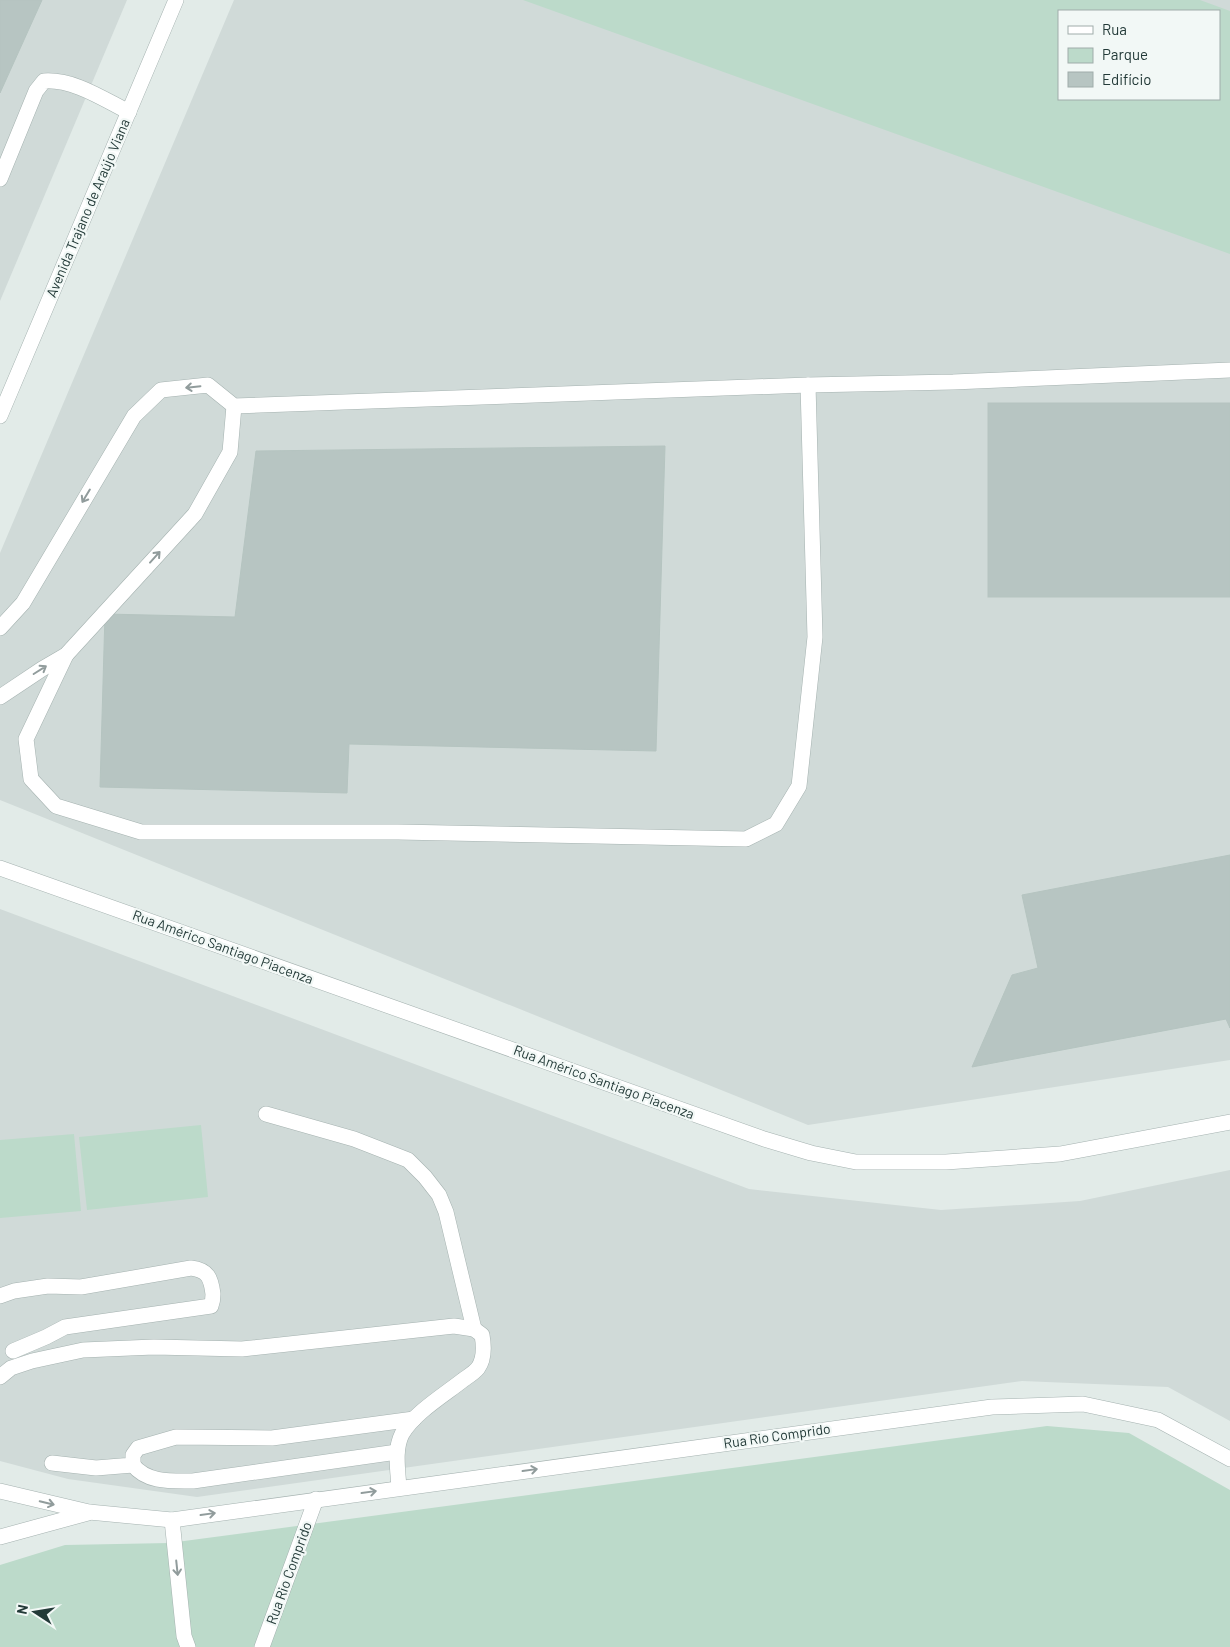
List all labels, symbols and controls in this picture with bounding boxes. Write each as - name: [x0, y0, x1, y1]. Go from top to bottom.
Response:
- legend: [1058, 10, 1220, 100]
- text: Rua: [1102, 20, 1127, 38]
- text: Parque: [1102, 45, 1148, 63]
- text: Edifício: [1102, 70, 1151, 88]
- street label: Avenida Trajano de Araújo Viana: [42, 116, 133, 300]
- one-way arrow: [185, 382, 201, 392]
- one-way arrow: [81, 489, 91, 503]
- one-way arrow: [150, 551, 161, 564]
- one-way arrow: [33, 665, 47, 675]
- street label: Rua Américo Santiago Piacenza: [131, 906, 316, 987]
- street label: Rua Américo Santiago Piacenza: [512, 1041, 697, 1122]
- street label: Rua Rio Comprido: [722, 1420, 832, 1451]
- one-way arrow: [522, 1465, 538, 1475]
- one-way arrow: [361, 1486, 377, 1496]
- one-way arrow: [39, 1499, 55, 1508]
- one-way arrow: [200, 1509, 216, 1519]
- street label: Rua Rio Comprido: [262, 1519, 315, 1626]
- one-way arrow: [172, 1560, 182, 1576]
- north arrow: [10, 1587, 60, 1637]
- text: N: [13, 1603, 31, 1616]

